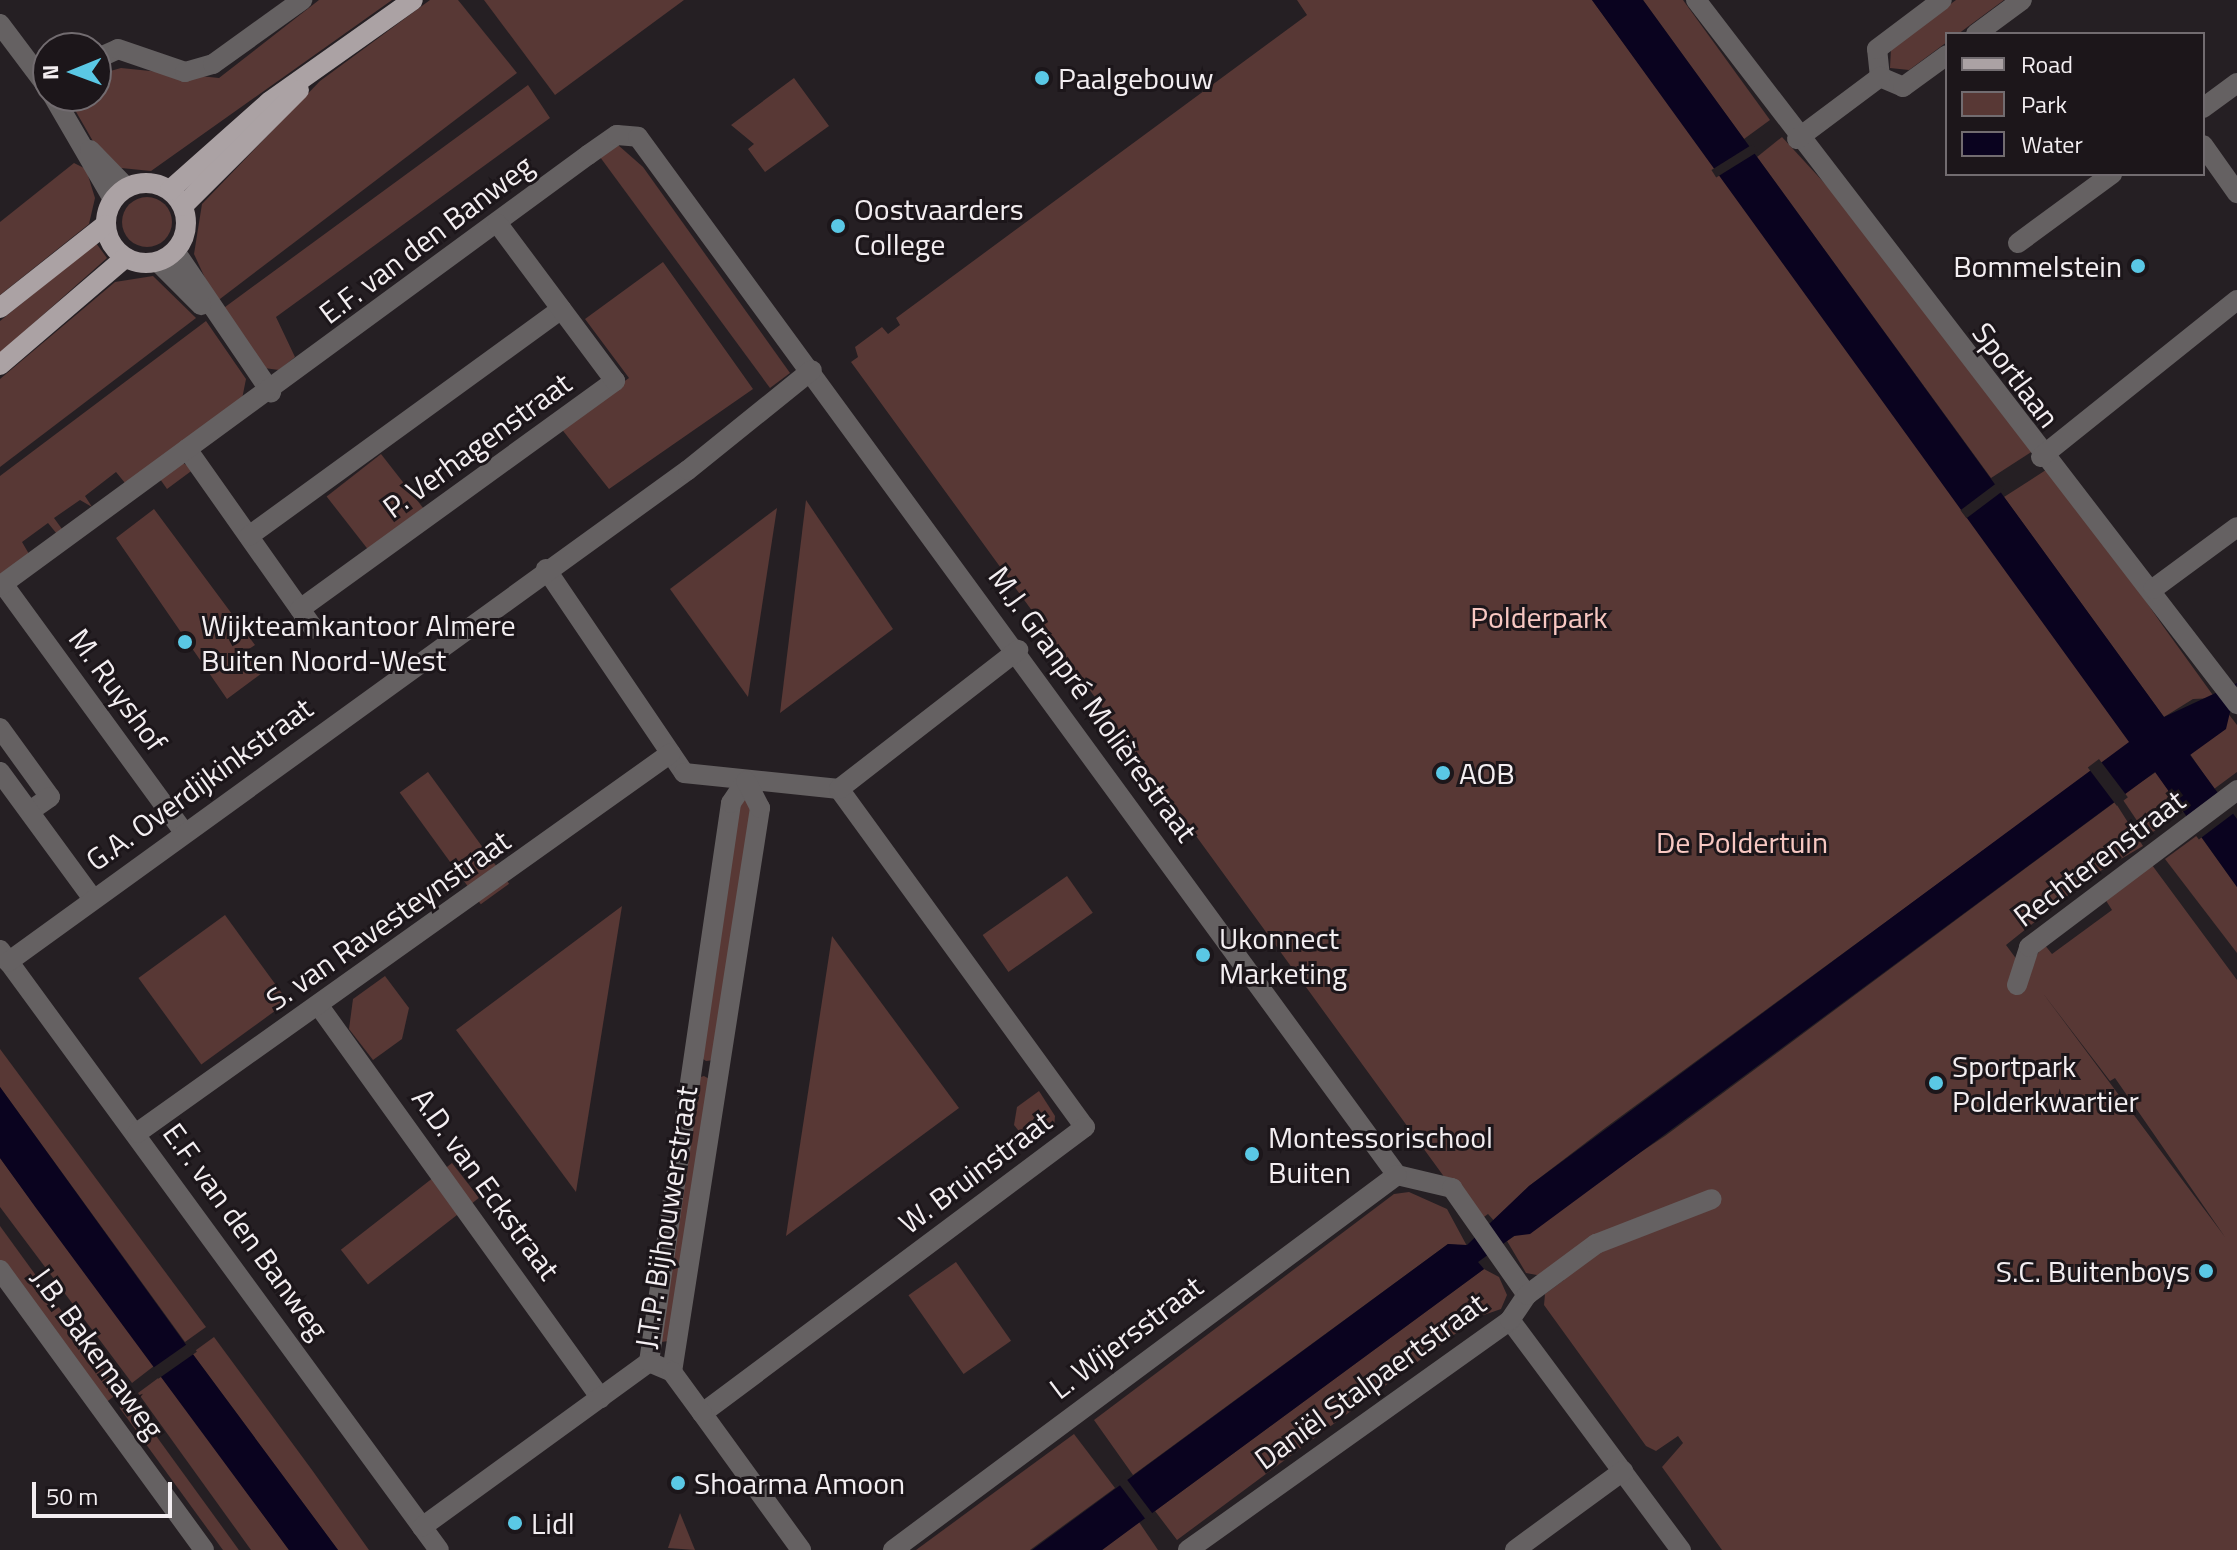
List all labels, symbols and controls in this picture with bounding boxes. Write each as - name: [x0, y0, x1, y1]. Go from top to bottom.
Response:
- north arrow: [32, 32, 112, 112]
- legend: [1945, 32, 2205, 176]
- text: Road: [2021, 46, 2073, 82]
- place label: Paalgebouw: [1058, 60, 1214, 96]
- text: N: [33, 64, 67, 80]
- marker: Paalgebouw: [1033, 69, 1051, 87]
- text: Park: [2021, 86, 2067, 122]
- text: Water: [2021, 126, 2083, 162]
- street label: E.F. van den Banweg: [312, 147, 540, 331]
- place label: Oostvaarders College: [854, 191, 1024, 262]
- marker: Oostvaarders College: [829, 217, 847, 235]
- place label: Bommelstein: [1953, 248, 2122, 284]
- marker: Bommelstein: [2129, 257, 2147, 275]
- street label: Sportlaan: [1965, 315, 2067, 435]
- street label: P. Verhagenstraat: [376, 365, 578, 525]
- street label: M.J. Granpré Molièrestraat: [981, 559, 1205, 849]
- park label: Polderpark: [1470, 599, 1608, 635]
- place label: Wijkteamkantoor Almere Buiten Noord-West: [201, 607, 516, 678]
- street label: M. Ruyshof: [61, 622, 175, 758]
- marker: Wijkteamkantoor Almere Buiten Noord-West: [176, 633, 194, 651]
- street label: G.A. Overdijkinkstraat: [79, 690, 319, 878]
- place label: AOB: [1459, 755, 1515, 791]
- marker: AOB: [1434, 764, 1452, 782]
- street label: Rechterenstraat: [2006, 782, 2192, 934]
- street label: S. van Ravesteynstraat: [259, 822, 517, 1018]
- park label: De Poldertuin: [1656, 824, 1828, 860]
- place label: Ukonnect Marketing: [1219, 920, 1347, 990]
- marker: Ukonnect Marketing: [1194, 946, 1212, 964]
- place label: Sportpark Polderkwartier: [1952, 1048, 2139, 1118]
- marker: Sportpark Polderkwartier: [1927, 1074, 1945, 1092]
- street label: A.D. van Eckstraat: [405, 1081, 567, 1287]
- street label: J.T.P. Bijhouwerstraat: [627, 1083, 705, 1351]
- street label: W. Bruinstraat: [892, 1103, 1058, 1241]
- street label: E.F. van den Banweg: [156, 1116, 336, 1346]
- place label: Montessorischool Buiten: [1268, 1119, 1493, 1190]
- marker: Montessorischool Buiten: [1243, 1145, 1261, 1163]
- place label: S.C. Buitenboys: [1996, 1253, 2190, 1289]
- street label: J.B. Bakemaweg: [24, 1260, 172, 1446]
- marker: S.C. Buitenboys: [2197, 1262, 2215, 1280]
- street label: L. Wijersstraat: [1042, 1268, 1210, 1406]
- street label: Daniël Stalpaertstraat: [1248, 1285, 1492, 1477]
- place label: Shoarma Amoon: [694, 1465, 905, 1501]
- scale bar: [36, 1466, 176, 1516]
- marker: Shoarma Amoon: [669, 1474, 687, 1492]
- text: 50 m: [46, 1478, 98, 1514]
- place label: Lidl: [531, 1505, 575, 1541]
- marker: Lidl: [506, 1514, 524, 1532]

